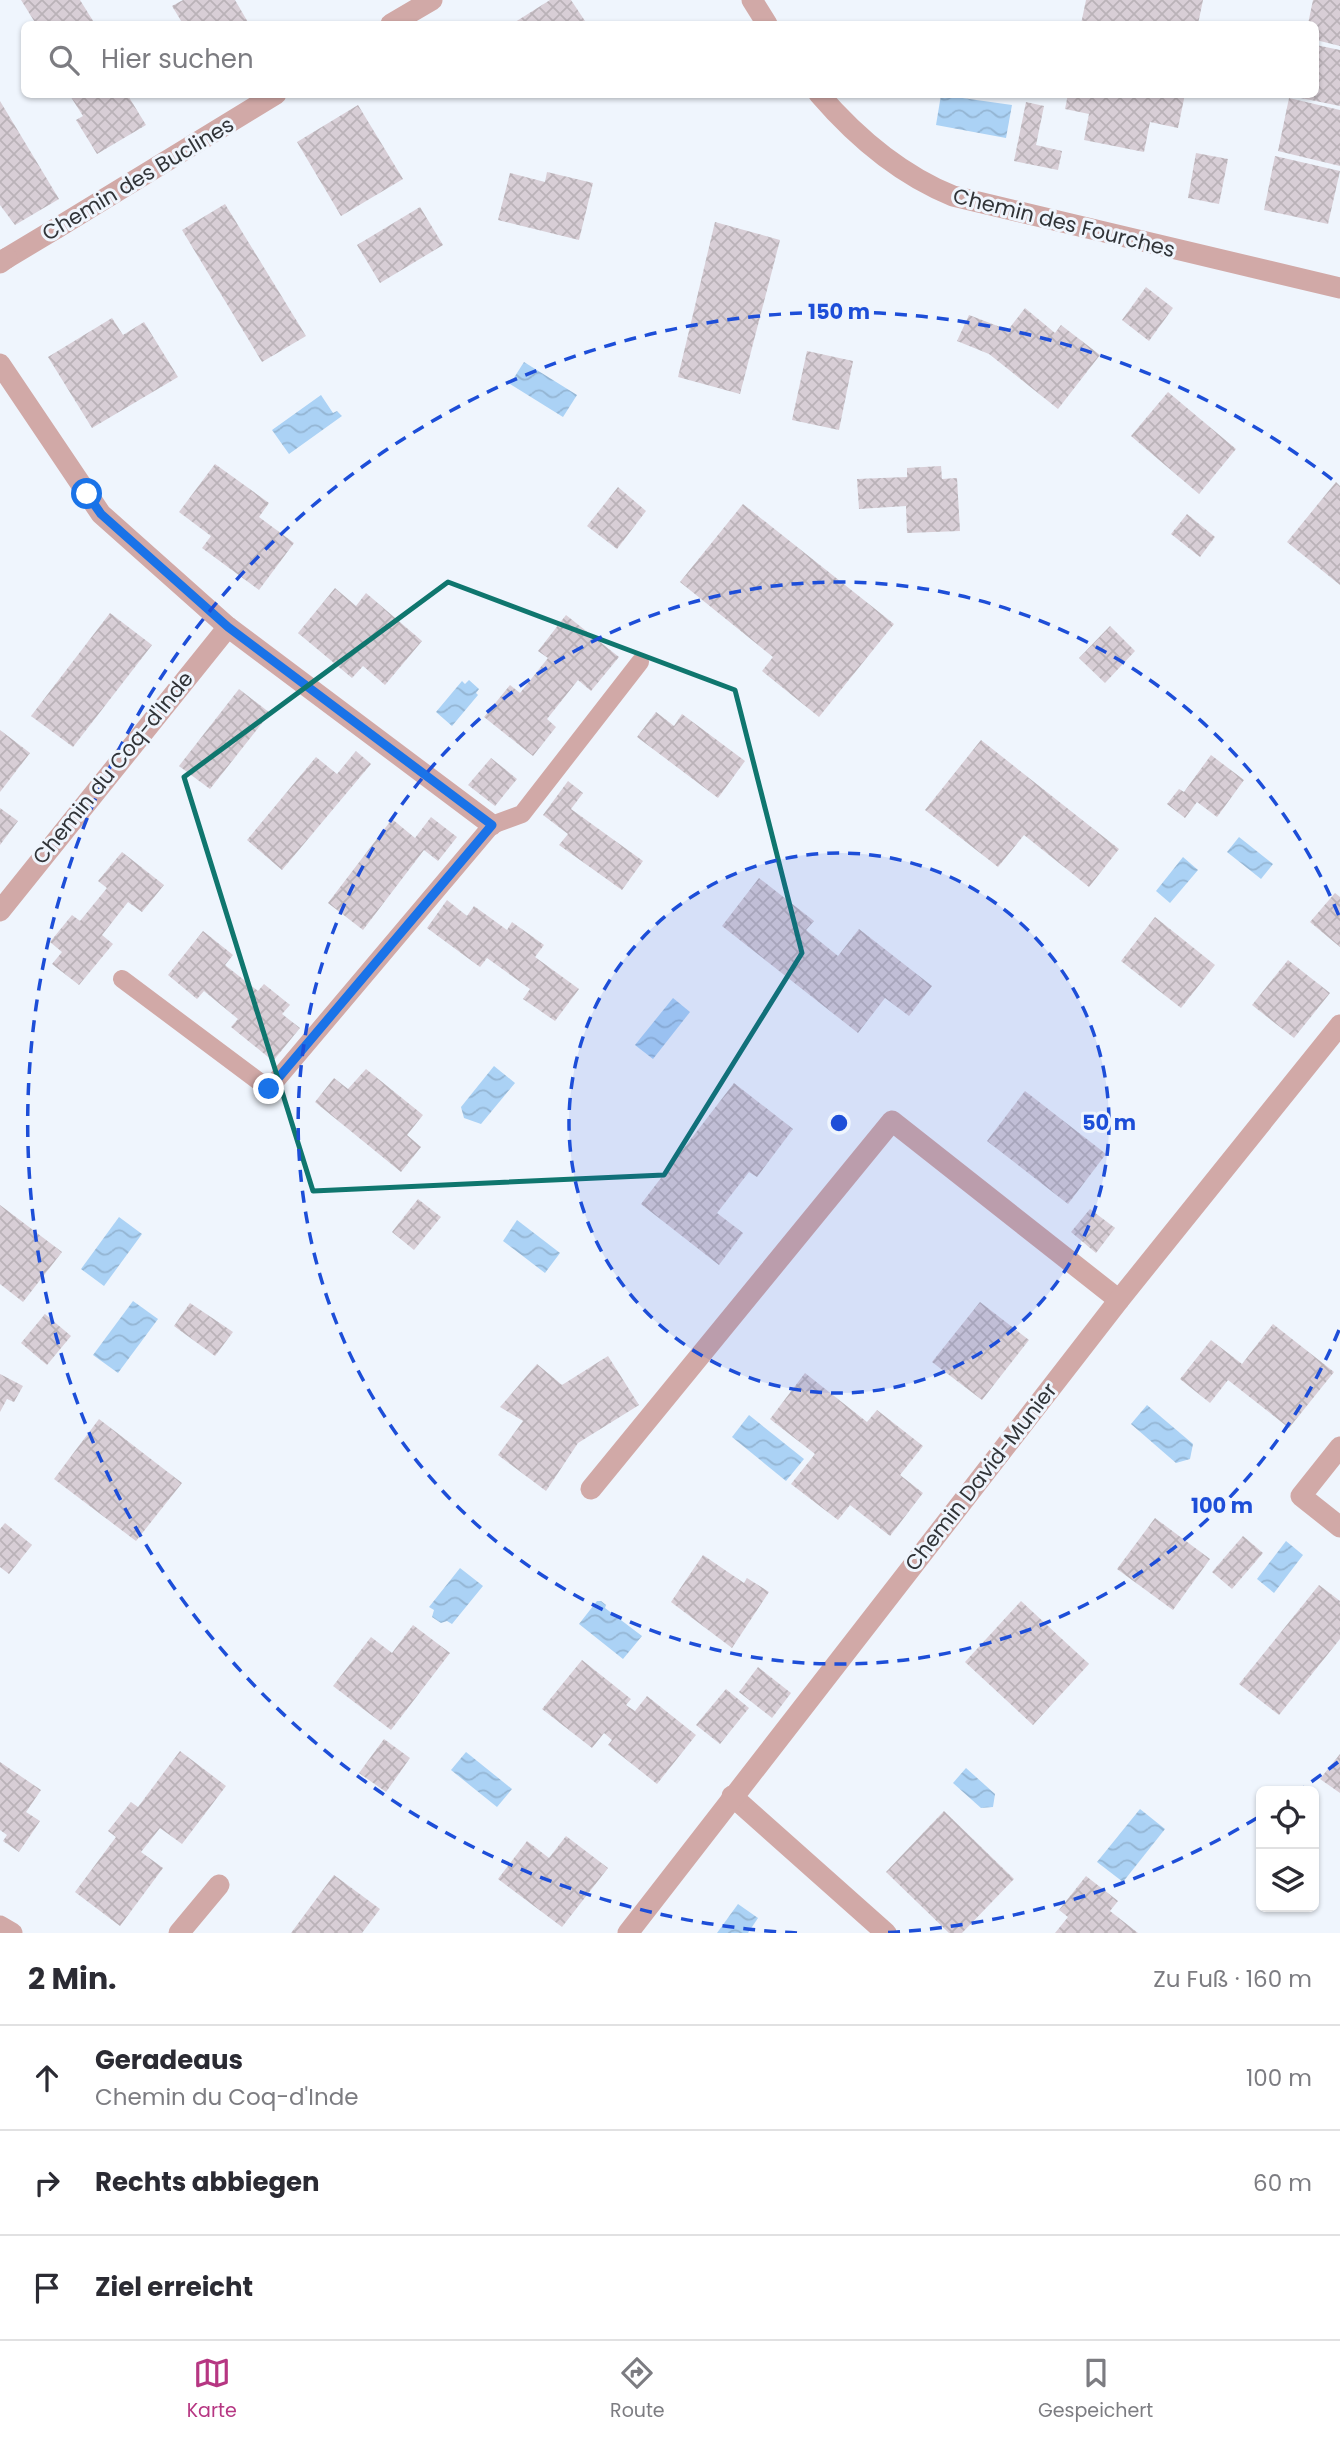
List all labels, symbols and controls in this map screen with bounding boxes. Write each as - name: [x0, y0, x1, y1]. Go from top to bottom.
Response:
- search box: [21, 21, 1319, 98]
- icon: search: [45, 41, 83, 79]
- text: Hier suchen: [101, 41, 254, 77]
- street label: Chemin des Buclines: [36, 110, 239, 247]
- street label: Chemin des Fourches: [950, 181, 1178, 264]
- text: 150 m: [808, 297, 870, 326]
- route start: [71, 478, 102, 509]
- street label: Chemin du Coq-d'Inde: [26, 665, 200, 870]
- route end: [253, 1073, 284, 1104]
- text: 50 m: [1082, 1108, 1136, 1137]
- centre of rings: [827, 1111, 851, 1135]
- street label: Chemin David-Munier: [898, 1377, 1063, 1577]
- text: 100 m: [1191, 1491, 1253, 1520]
- map controls: [1256, 1786, 1319, 1912]
- button: locate: [1256, 1786, 1319, 1849]
- button: layers: [1256, 1849, 1319, 1912]
- text: 2 Min.: [28, 1957, 117, 2000]
- text: Zu Fuß · 160 m: [1153, 1963, 1312, 1995]
- text: Geradeaus: [95, 2042, 243, 2078]
- icon: ahead: [28, 2059, 66, 2097]
- text: 100 m: [1246, 2062, 1312, 2094]
- text: Chemin du Coq-d'Inde: [95, 2081, 358, 2113]
- icon: right: [28, 2164, 66, 2202]
- text: Rechts abbiegen: [95, 2164, 320, 2200]
- text: 60 m: [1253, 2167, 1312, 2199]
- icon: arrive: [28, 2269, 66, 2307]
- text: Ziel erreicht: [95, 2269, 253, 2305]
- tab: Karte: [187, 2354, 237, 2425]
- tab: Route: [610, 2354, 665, 2425]
- tab: Gespeichert: [1038, 2354, 1153, 2425]

